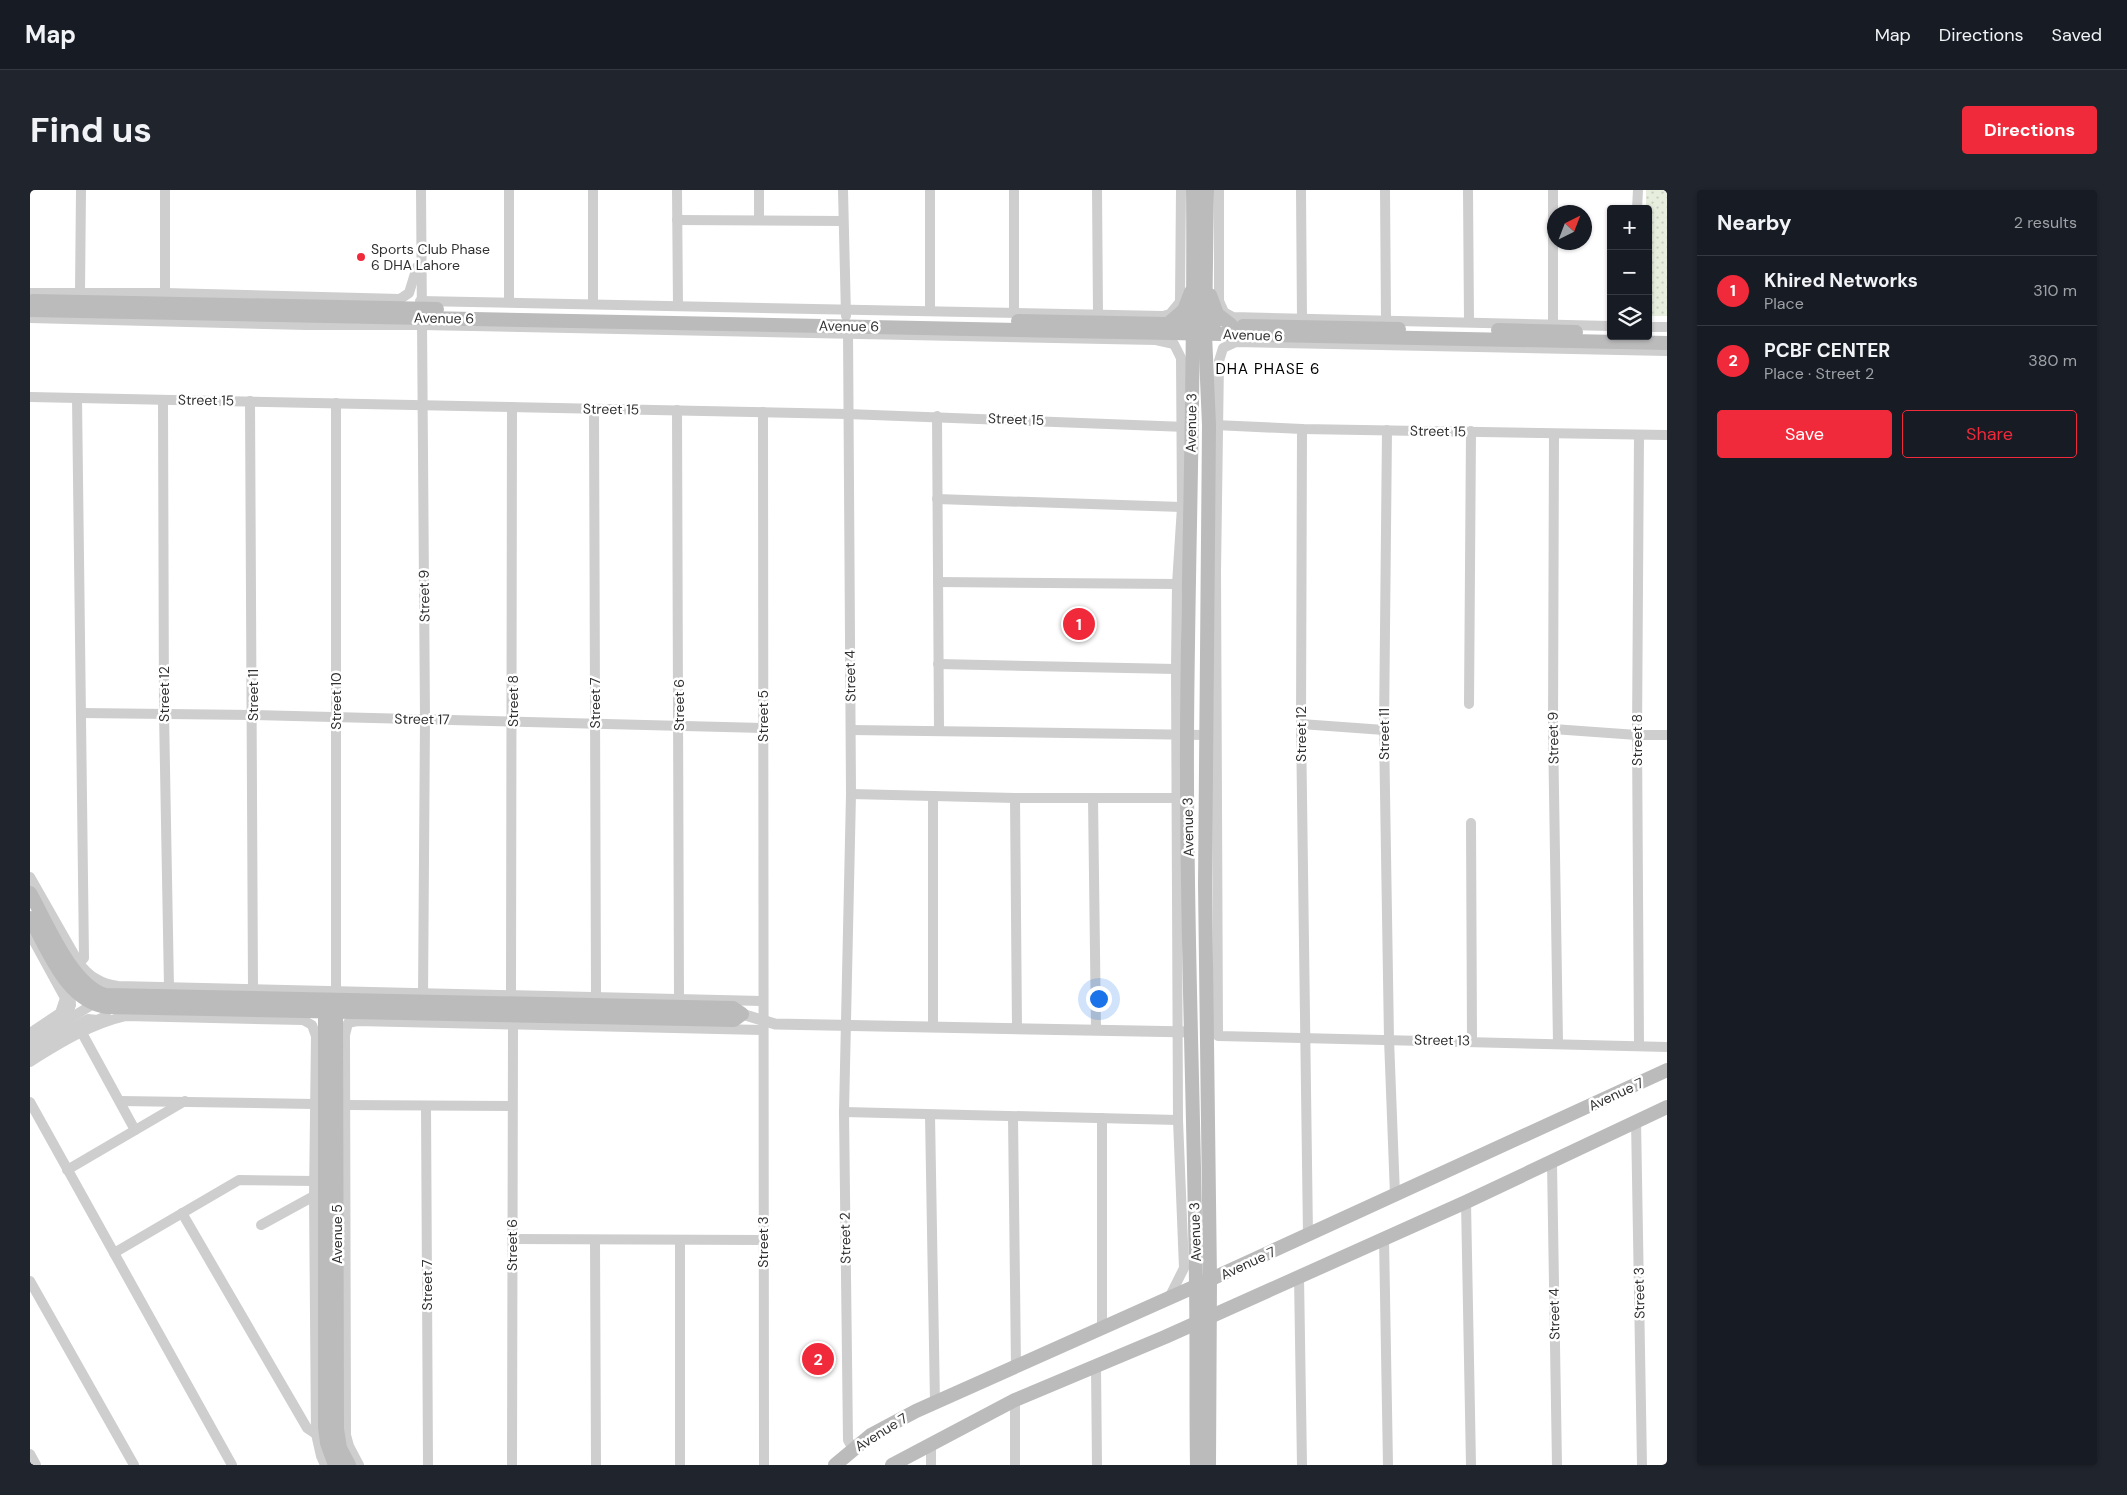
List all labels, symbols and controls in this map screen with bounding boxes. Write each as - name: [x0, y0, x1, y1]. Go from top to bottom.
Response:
- text: Map: [25, 19, 76, 50]
- text: Map: [1875, 23, 1911, 47]
- text: Directions: [1939, 23, 2024, 47]
- text: Saved: [2052, 23, 2102, 47]
- button: Directions: [1962, 106, 2097, 154]
- text: Find us: [30, 107, 152, 153]
- north arrow: [1547, 205, 1592, 250]
- map controls: [1607, 205, 1652, 340]
- button: +: [1607, 205, 1652, 250]
- text: Nearby: [1717, 209, 1791, 237]
- text: 2 results: [2014, 212, 2077, 233]
- place label: Sports Club Phase 6 DHA Lahore: [371, 240, 490, 274]
- button: −: [1607, 250, 1652, 295]
- marker: Sports Club Phase 6 DHA Lahore: [355, 251, 367, 263]
- text: Khired Networks: [1764, 268, 1918, 293]
- text: 1: [1730, 280, 1736, 301]
- text: 310 m: [2033, 280, 2077, 301]
- text: Place: [1764, 293, 1804, 314]
- button: layers: [1607, 295, 1652, 340]
- street label: Avenue 6: [414, 308, 474, 328]
- street label: Avenue 6: [819, 316, 879, 336]
- street label: Avenue 6: [1223, 325, 1283, 345]
- text: PCBF CENTER: [1764, 338, 1890, 363]
- text: 2: [1728, 350, 1738, 371]
- text: 380 m: [2028, 350, 2077, 371]
- district label: DHA PHASE 6: [1216, 359, 1320, 379]
- text: Place · Street 2: [1764, 363, 1874, 384]
- street label: Street 15: [178, 391, 234, 409]
- street label: Avenue 3: [1181, 393, 1201, 453]
- street label: Street 15: [583, 400, 639, 418]
- street label: Street 15: [988, 409, 1044, 429]
- button: Save: [1717, 410, 1892, 458]
- button: Share: [1902, 410, 2077, 458]
- street label: Street 15: [1410, 422, 1466, 440]
- street label: Street 9: [415, 570, 433, 622]
- pin: 1: [1063, 605, 1095, 643]
- street label: Street 4: [841, 649, 859, 702]
- street label: Street 12: [155, 666, 173, 722]
- street label: Street 11: [244, 669, 262, 721]
- street label: Street 10: [327, 672, 345, 730]
- street label: Street 8: [504, 675, 522, 727]
- street label: Street 7: [586, 678, 604, 728]
- street label: Street 6: [670, 679, 688, 731]
- street label: Street 5: [754, 690, 772, 742]
- street label: Street 12: [1292, 706, 1310, 762]
- street label: Street 11: [1375, 708, 1393, 760]
- street label: Street 17: [394, 710, 450, 728]
- street label: Street 9: [1544, 712, 1562, 764]
- street label: Street 8: [1628, 714, 1646, 766]
- street label: Avenue 3: [1178, 797, 1198, 857]
- your location: [1086, 986, 1112, 1012]
- street label: Street 13: [1414, 1031, 1470, 1049]
- street label: Avenue 7: [1586, 1073, 1646, 1115]
- street label: Avenue 3: [1185, 1202, 1205, 1262]
- street label: Avenue 5: [328, 1204, 346, 1264]
- street label: Street 2: [836, 1212, 854, 1264]
- street label: Street 3: [754, 1216, 772, 1268]
- street label: Street 6: [503, 1219, 521, 1271]
- street label: Avenue 7: [1218, 1242, 1278, 1284]
- street label: Street 7: [418, 1260, 436, 1310]
- street label: Street 3: [1630, 1267, 1648, 1319]
- street label: Street 4: [1545, 1287, 1563, 1340]
- pin: 2: [802, 1340, 834, 1378]
- street label: Avenue 7: [851, 1409, 911, 1455]

